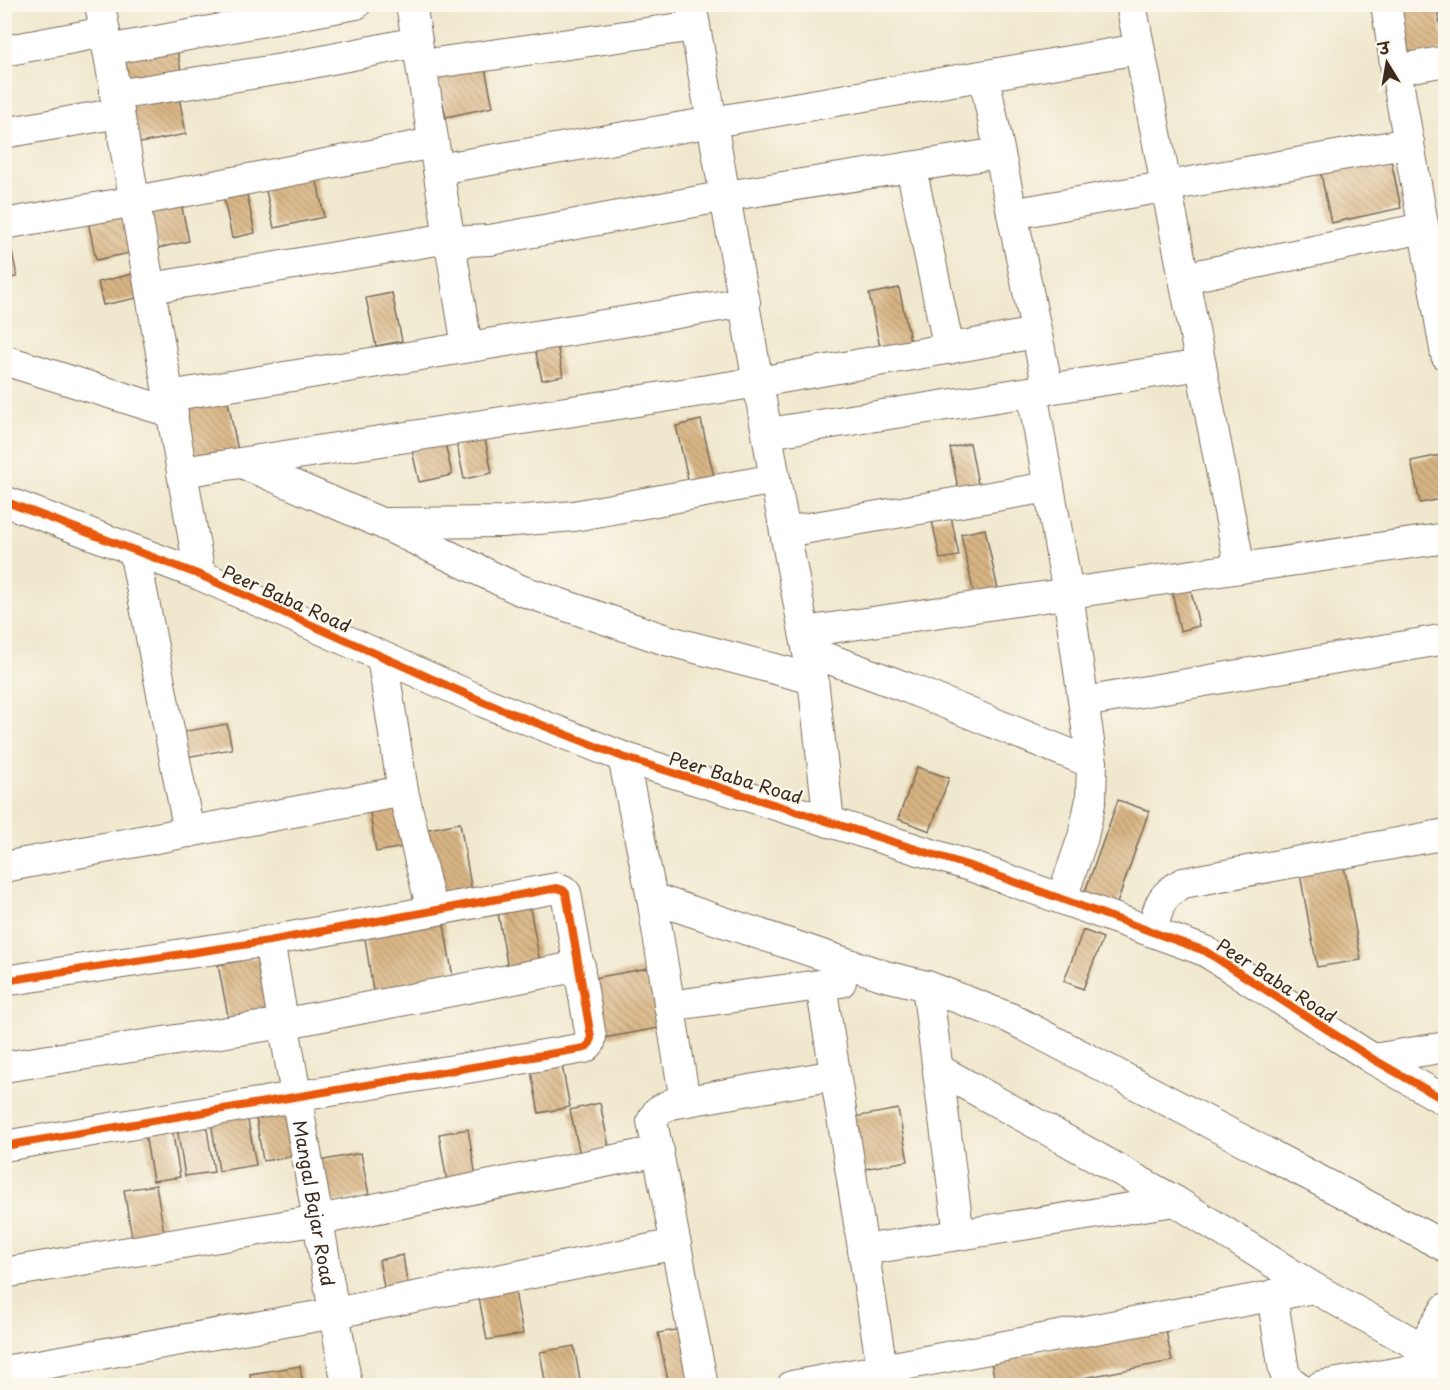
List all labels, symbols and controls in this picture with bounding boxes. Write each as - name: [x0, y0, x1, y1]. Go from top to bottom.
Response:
- north arrow: [1357, 33, 1417, 93]
- text: उ: [1374, 34, 1393, 60]
- street label: Peer Baba Road: [218, 558, 356, 638]
- street label: Peer Baba Road: [666, 744, 806, 810]
- street label: Peer Baba Road: [1212, 931, 1342, 1029]
- street label: Mangal Bajar Road: [287, 1118, 343, 1288]

